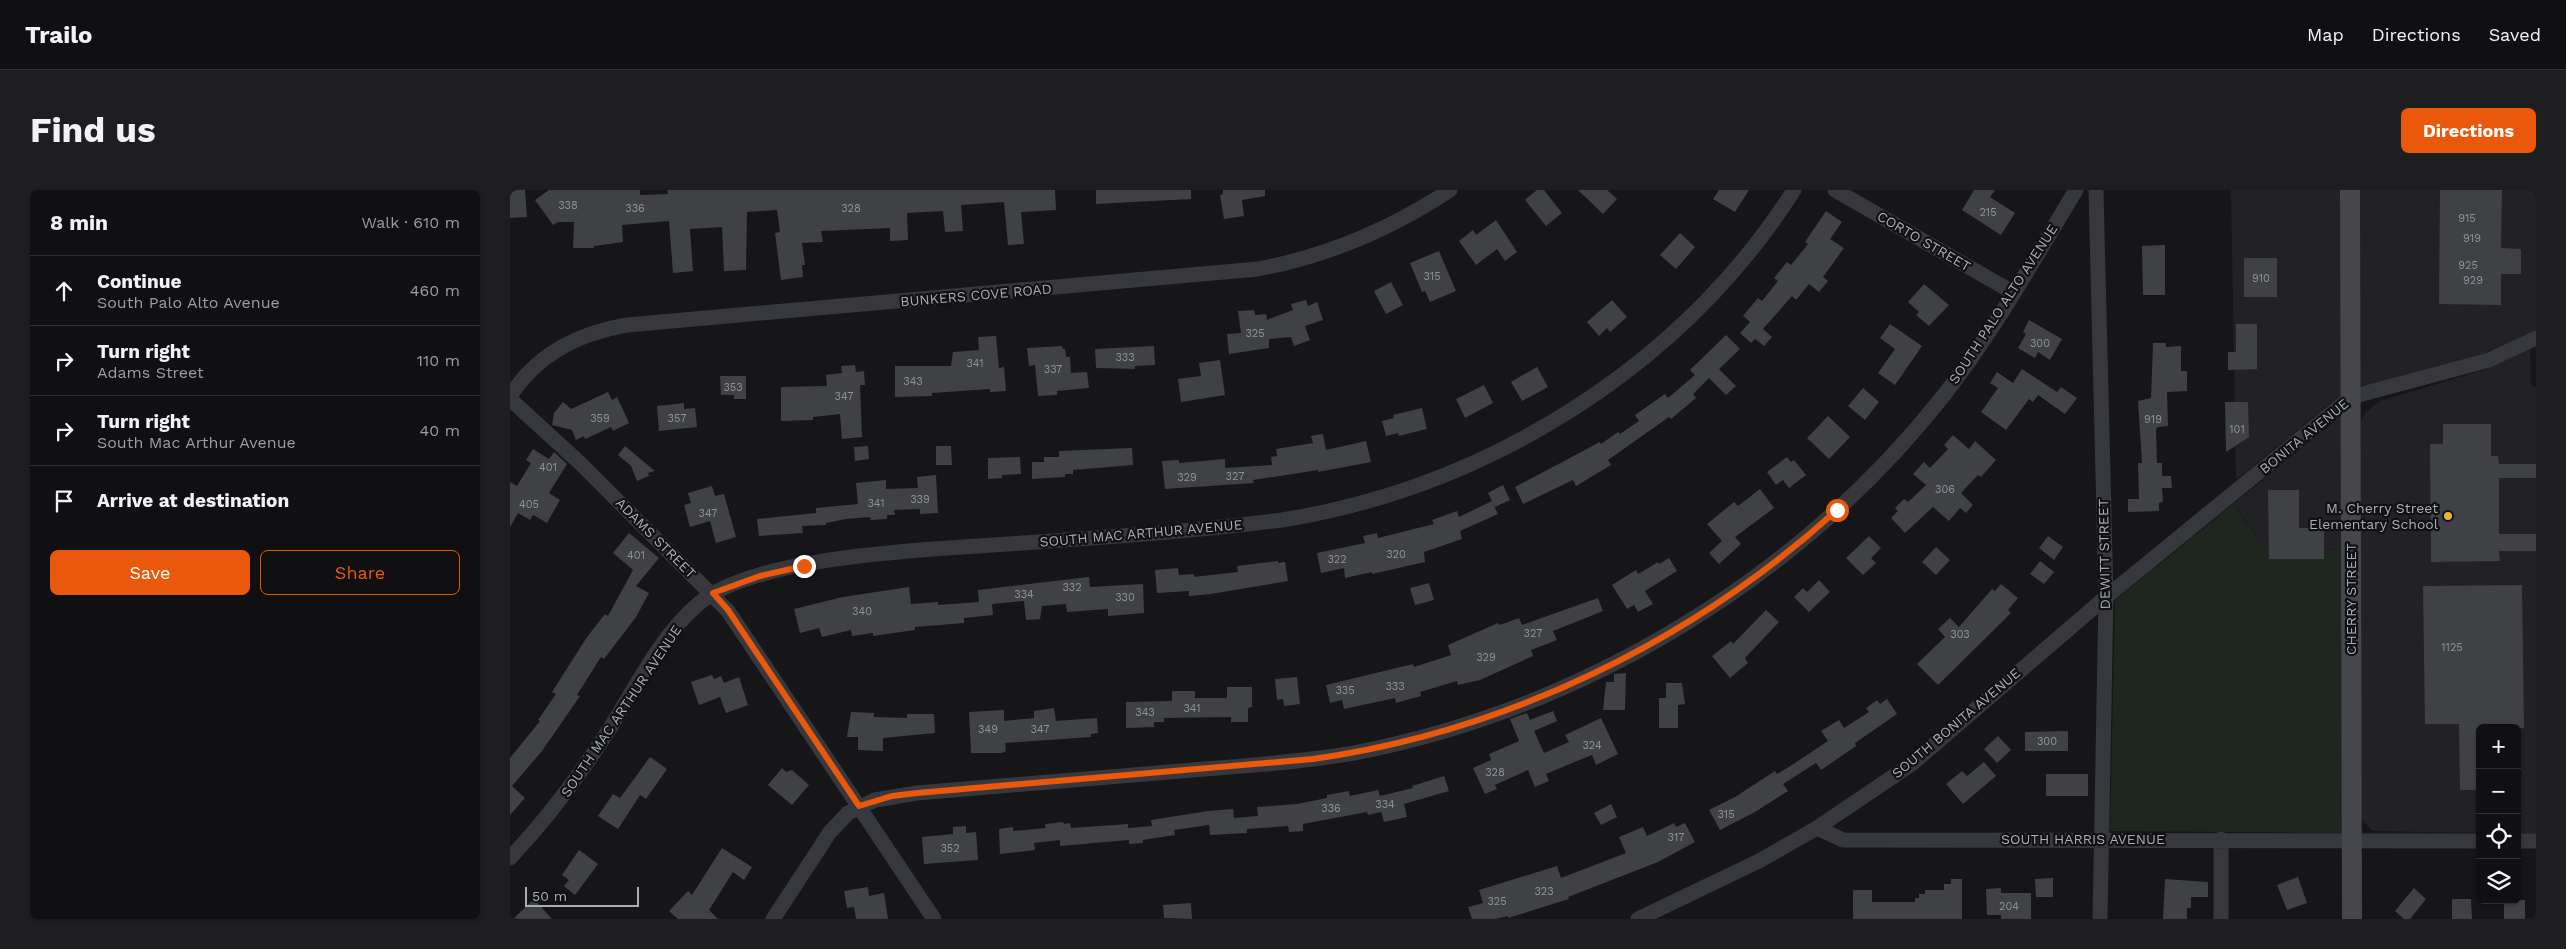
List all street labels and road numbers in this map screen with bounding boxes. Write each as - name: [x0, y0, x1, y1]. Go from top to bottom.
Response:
- street label: CORTO STREET: [1874, 208, 1974, 274]
- street label: SOUTH PALO ALTO AVENUE: [1945, 221, 2061, 387]
- street label: BUNKERS COVE ROAD: [900, 280, 1052, 310]
- street label: BONITA AVENUE: [2256, 395, 2352, 477]
- street label: ADAMS STREET: [613, 495, 700, 582]
- street label: DEWITT STREET: [2095, 498, 2113, 609]
- street label: SOUTH MAC ARTHUR AVENUE: [1039, 516, 1243, 550]
- street label: CHERRY STREET: [2343, 542, 2359, 655]
- street label: SOUTH MAC ARTHUR AVENUE: [557, 622, 685, 800]
- street label: SOUTH BONITA AVENUE: [1889, 665, 2023, 781]
- street label: SOUTH HARRIS AVENUE: [2001, 831, 2165, 847]

